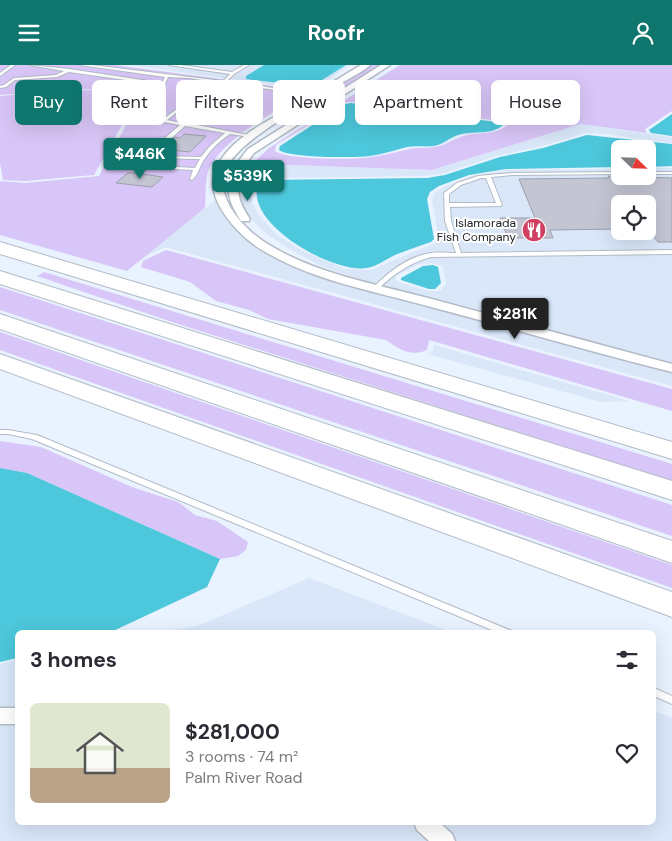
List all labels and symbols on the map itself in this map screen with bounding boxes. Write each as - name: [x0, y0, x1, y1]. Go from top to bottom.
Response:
- pin: $446K: [105, 137, 175, 180]
- north arrow: [611, 140, 656, 185]
- pin: $539K: [213, 159, 283, 202]
- place label: Islamorada Fish Company: [437, 215, 516, 245]
- restaurant icon: Islamorada Fish Company: [521, 217, 547, 243]
- pin: $281K: [480, 297, 550, 340]

